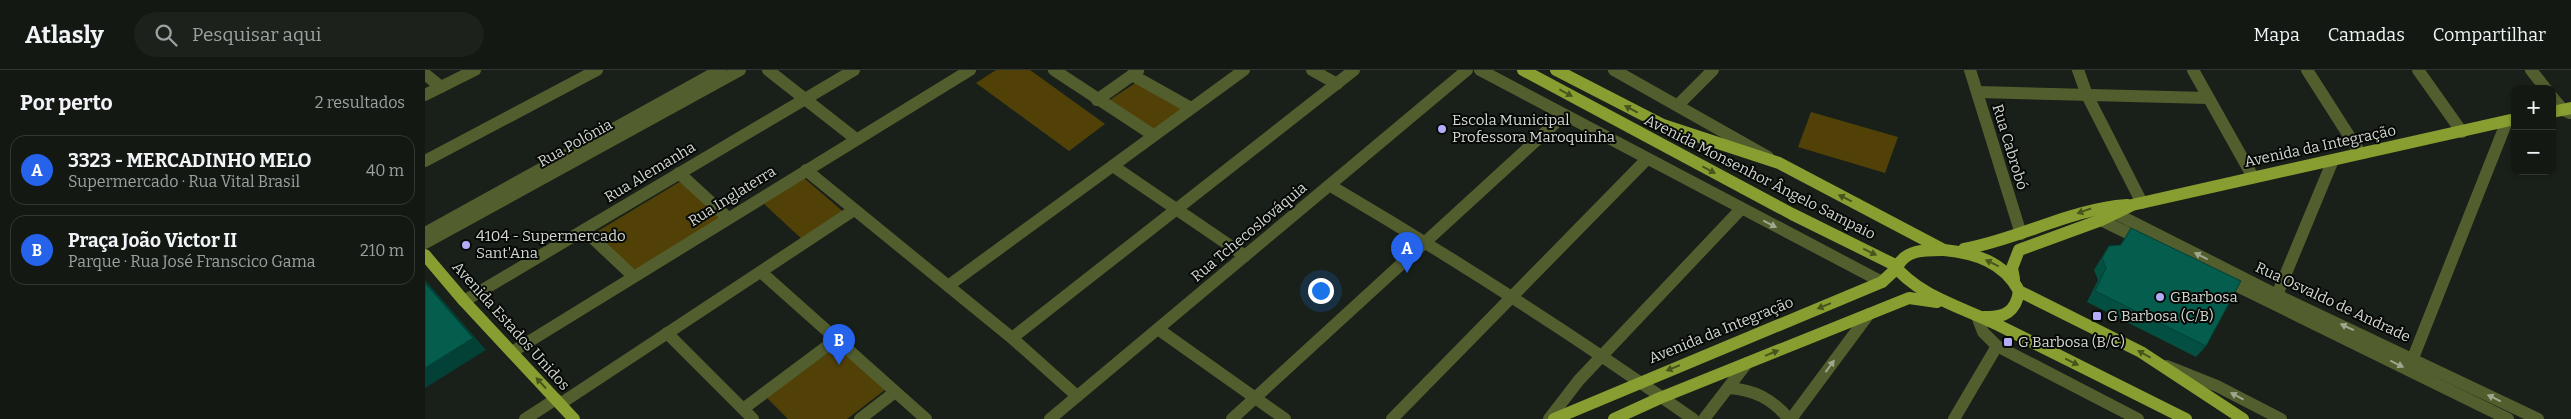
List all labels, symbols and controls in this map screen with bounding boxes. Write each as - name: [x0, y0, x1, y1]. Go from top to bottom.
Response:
- search box: [134, 12, 484, 57]
- text: Atlasly: [25, 21, 104, 49]
- icon: search: [152, 21, 180, 49]
- text: Pesquisar aqui: [192, 23, 321, 46]
- text: Mapa: [2254, 24, 2300, 46]
- text: Camadas: [2328, 24, 2405, 46]
- text: Compartilhar: [2433, 24, 2546, 46]
- map controls: [2511, 85, 2556, 175]
- button: +: [2511, 85, 2556, 130]
- one-way arrow: [1559, 89, 1574, 97]
- text: Por perto: [20, 90, 113, 116]
- text: 2 resultados: [315, 93, 405, 112]
- street label: Rua Cabrobó: [1988, 102, 2032, 192]
- one-way arrow: [1624, 105, 1638, 113]
- place label: Escola Municipal Professora Maroquinha: [1452, 111, 1615, 146]
- street label: Avenida Monsenhor Ângelo Sampaio: [1641, 111, 1879, 243]
- street label: Rua Polônia: [535, 115, 615, 171]
- street label: Avenida da Integração: [2243, 121, 2397, 171]
- marker: Escola Municipal Professora Maroquinha: [1436, 123, 1448, 135]
- button: −: [2511, 130, 2556, 175]
- street label: Rua Alemanha: [601, 138, 699, 206]
- text: 3323 - MERCADINHO MELO: [68, 149, 311, 172]
- text: A: [31, 161, 43, 180]
- text: 40 m: [366, 161, 404, 180]
- street label: Rua Inglaterra: [685, 162, 779, 230]
- one-way arrow: [1702, 166, 1717, 174]
- text: Supermercado · Rua Vital Brasil: [68, 172, 300, 191]
- street label: Rua Tchecoslováquia: [1188, 178, 1310, 286]
- one-way arrow: [1838, 194, 1852, 202]
- one-way arrow: [2077, 208, 2092, 215]
- one-way arrow: [1763, 220, 1778, 228]
- place label: 4104 - Supermercado Sant'Ana: [476, 227, 626, 262]
- text: Praça João Victor II: [68, 229, 237, 252]
- pin: A: [1391, 232, 1423, 273]
- marker: 4104 - Supermercado Sant'Ana: [460, 239, 472, 251]
- text: B: [32, 241, 42, 260]
- text: 210 m: [360, 241, 404, 260]
- one-way arrow: [1863, 248, 1877, 256]
- text: Parque · Rua José Franscico Gama: [68, 252, 316, 271]
- one-way arrow: [2194, 252, 2209, 260]
- street label: Avenida Estados Unidos: [448, 258, 574, 394]
- street label: Rua Osvaldo de Andrade: [2253, 258, 2413, 346]
- one-way arrow: [1985, 259, 1999, 267]
- your location: [1308, 278, 1334, 304]
- place label: GBarbosa: [2170, 288, 2238, 306]
- marker: GBarbosa: [2154, 291, 2166, 303]
- street label: Avenida da Integração: [1646, 293, 1796, 367]
- one-way arrow: [1816, 302, 1831, 310]
- place label: G Barbosa (C/B): [2107, 307, 2214, 325]
- marker: G Barbosa (C/B): [2091, 310, 2103, 322]
- one-way arrow: [2340, 323, 2355, 332]
- pin: B: [823, 324, 855, 365]
- place label: G Barbosa (B/C): [2018, 333, 2125, 351]
- marker: G Barbosa (B/C): [2002, 336, 2014, 348]
- one-way arrow: [1764, 349, 1779, 356]
- one-way arrow: [2137, 350, 2151, 358]
- one-way arrow: [2065, 358, 2079, 366]
- one-way arrow: [1825, 359, 1835, 373]
- one-way arrow: [2390, 361, 2404, 369]
- one-way arrow: [1666, 364, 1681, 372]
- one-way arrow: [535, 377, 547, 389]
- one-way arrow: [2231, 392, 2244, 401]
- one-way arrow: [2487, 394, 2501, 402]

